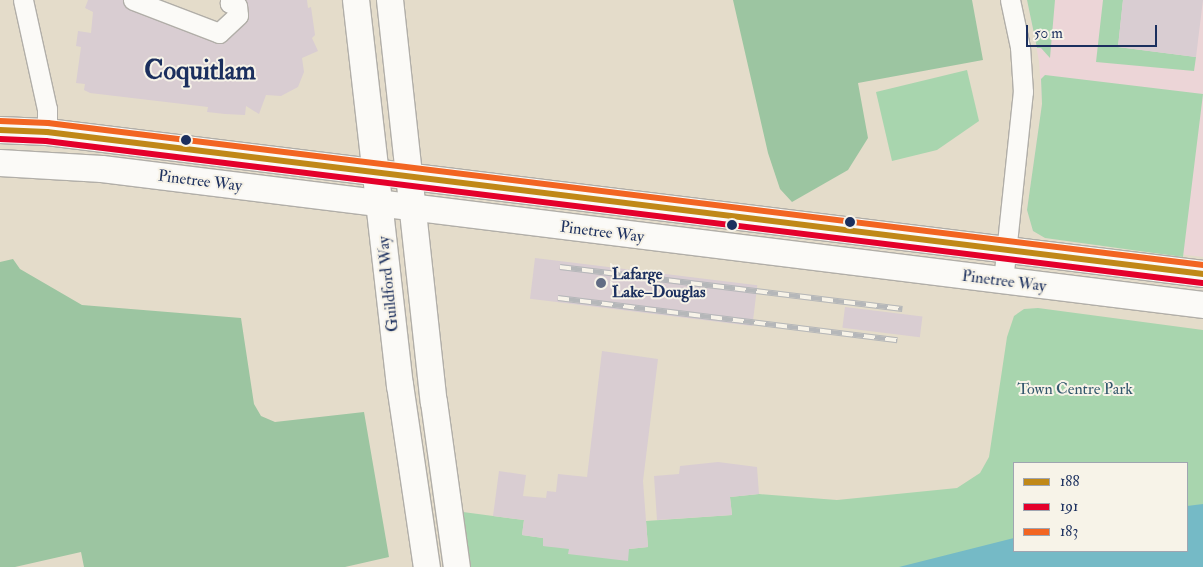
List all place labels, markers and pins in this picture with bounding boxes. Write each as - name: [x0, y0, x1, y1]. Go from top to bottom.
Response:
- unlabelled marker: [181, 135, 191, 145]
- unlabelled marker: [845, 217, 855, 227]
- unlabelled marker: [727, 220, 737, 230]
- place label: Lafarge Lake–Douglas: [612, 264, 705, 302]
- marker: Lafarge Lake–Douglas: [594, 276, 608, 290]

